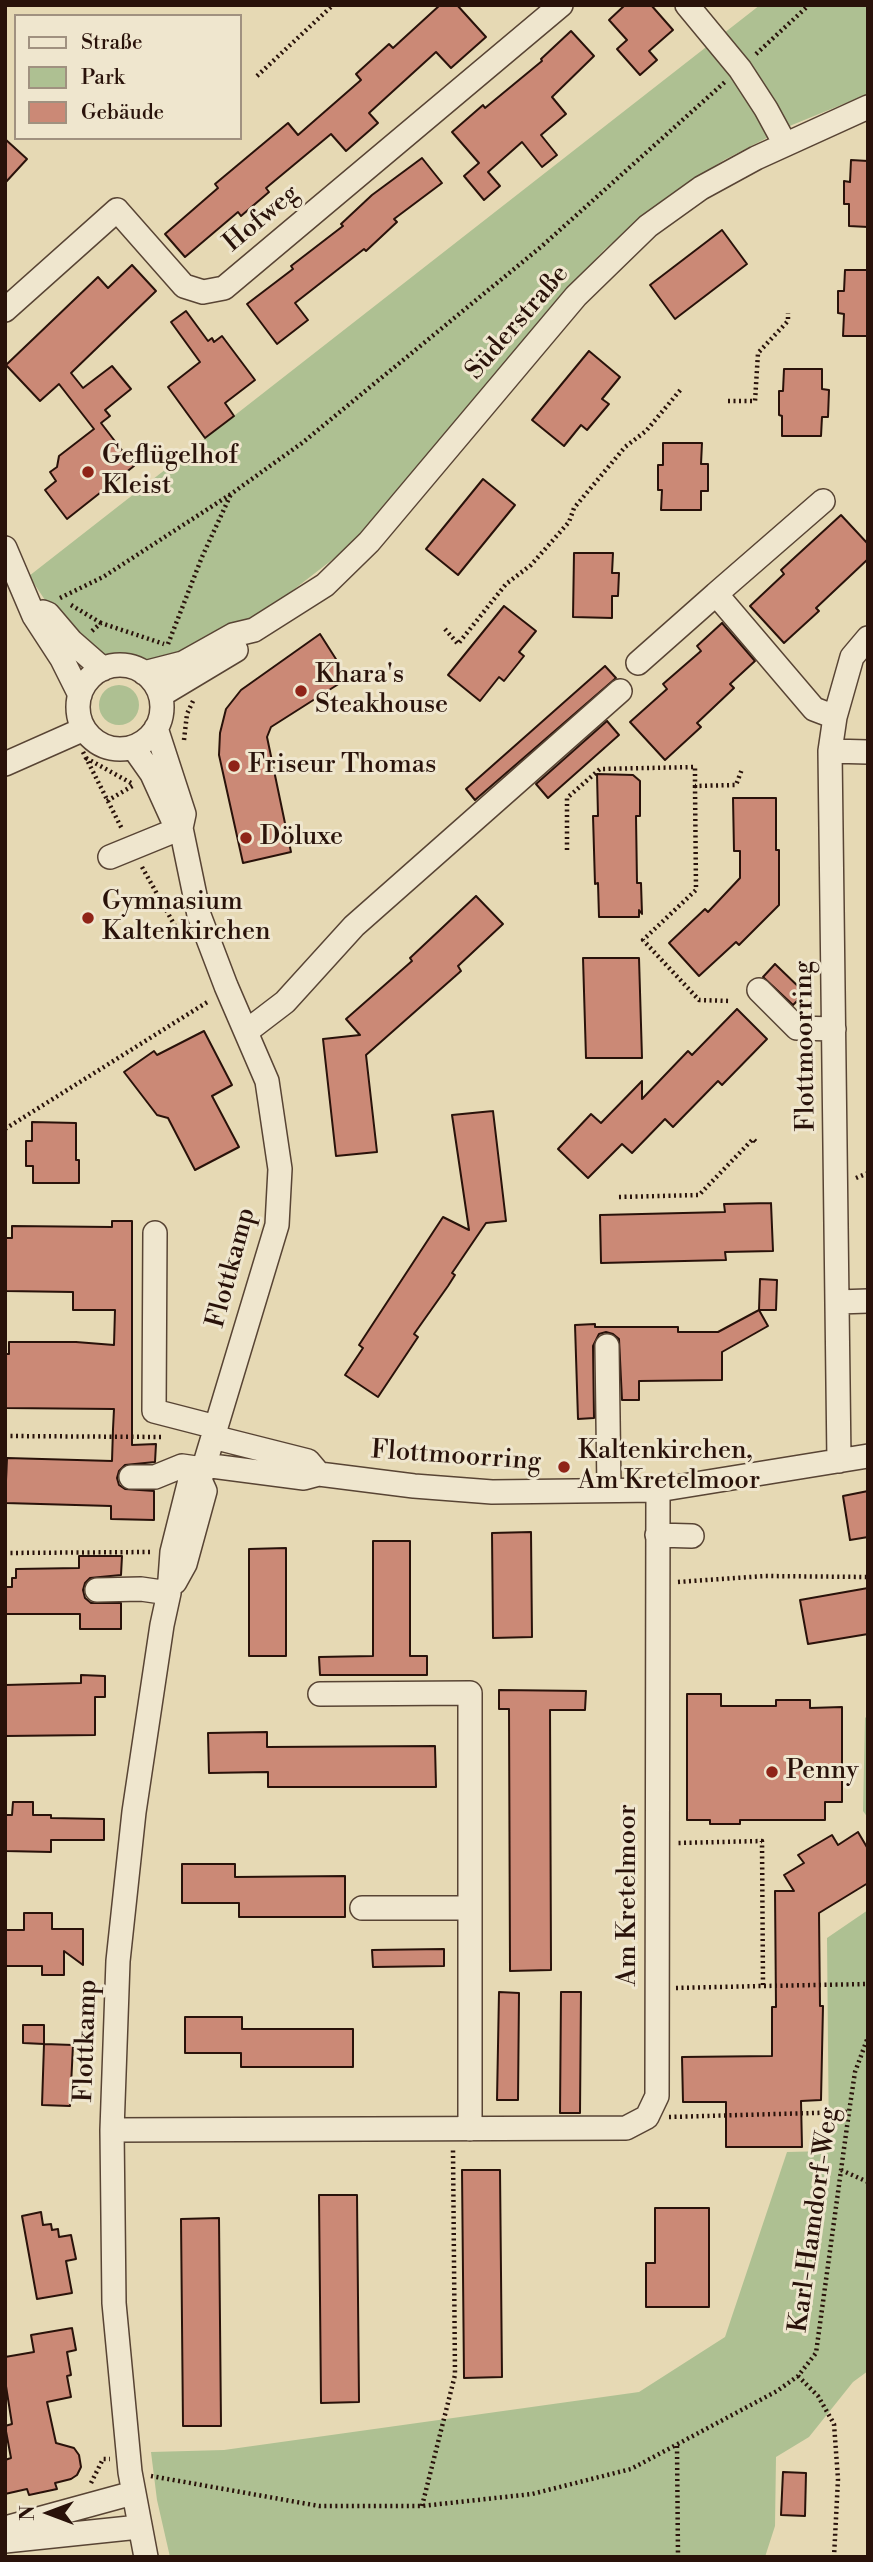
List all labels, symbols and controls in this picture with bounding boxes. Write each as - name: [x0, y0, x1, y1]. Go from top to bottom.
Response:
- legend: [14, 14, 242, 140]
- text: Straße: [81, 30, 143, 56]
- text: Park: [81, 65, 125, 91]
- text: Gebäude: [81, 100, 164, 126]
- street label: Hofweg: [218, 179, 306, 259]
- street label: Süderstraße: [460, 259, 576, 387]
- place label: Geflügelhof Kleist: [102, 441, 238, 503]
- marker: Geflügelhof Kleist: [80, 464, 96, 480]
- place label: Khara's Steakhouse: [315, 660, 448, 722]
- marker: Khara's Steakhouse: [293, 683, 309, 699]
- place label: Friseur Thomas: [248, 750, 436, 782]
- marker: Friseur Thomas: [226, 758, 242, 774]
- place label: Döluxe: [260, 822, 343, 854]
- marker: Döluxe: [238, 830, 254, 846]
- place label: Gymnasium Kaltenkirchen: [102, 887, 271, 948]
- marker: Gymnasium Kaltenkirchen: [80, 910, 96, 926]
- street label: Flottmoorring: [789, 960, 823, 1132]
- street label: Flottkamp: [201, 1205, 263, 1331]
- street label: Flottmoorring: [370, 1435, 542, 1479]
- place label: Kaltenkirchen, Am Kretelmoor: [578, 1436, 760, 1498]
- marker: Kaltenkirchen, Am Kretelmoor: [556, 1459, 572, 1475]
- place label: Penny: [786, 1756, 859, 1788]
- marker: Penny: [764, 1764, 780, 1780]
- street label: Am Kretelmoor: [613, 1804, 645, 1986]
- street label: Flottkamp: [69, 1979, 105, 2103]
- street label: Karl-Hamdorf-Weg: [784, 2105, 846, 2335]
- north arrow: [14, 2478, 84, 2548]
- text: N: [16, 2505, 40, 2521]

